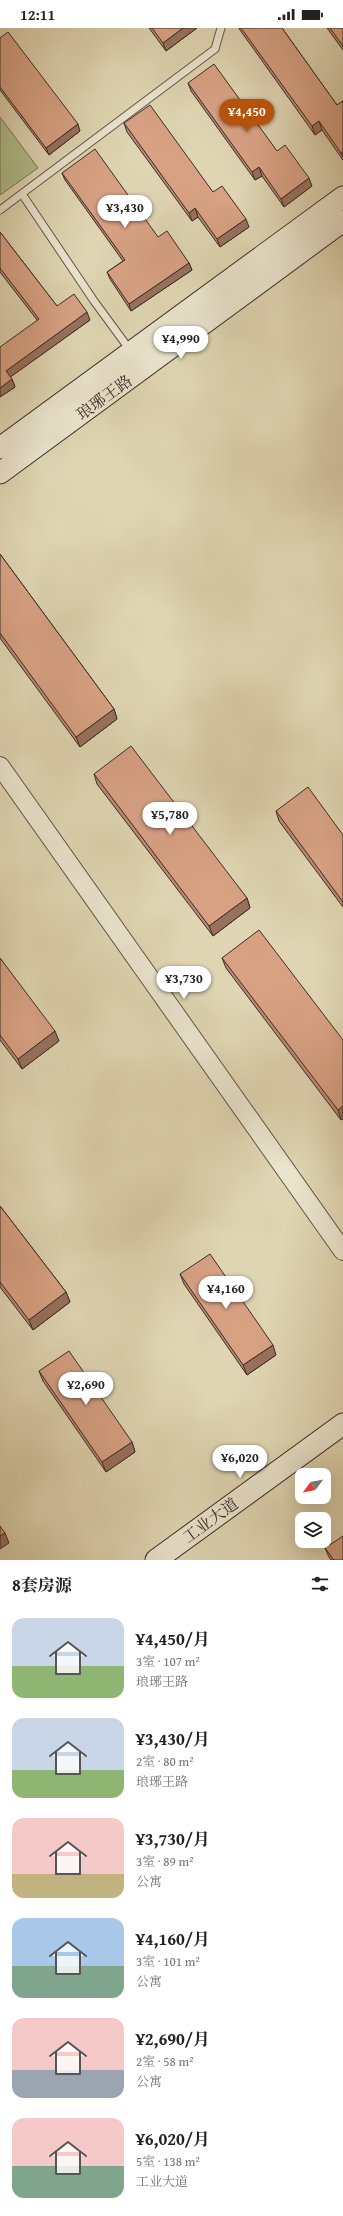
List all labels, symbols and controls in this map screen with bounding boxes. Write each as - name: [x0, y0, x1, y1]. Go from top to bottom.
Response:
- text: 12:11: [20, 4, 55, 25]
- pin: ¥4,450: [214, 99, 280, 133]
- text: ¥4,450: [228, 102, 266, 121]
- pin: ¥3,430: [92, 195, 158, 229]
- text: ¥3,430: [106, 198, 144, 217]
- pin: ¥4,990: [148, 326, 214, 360]
- text: ¥4,990: [162, 329, 200, 348]
- street label: 琅琊王路: [71, 368, 137, 426]
- pin: ¥5,780: [137, 802, 203, 836]
- text: ¥5,780: [151, 805, 189, 824]
- pin: ¥3,730: [151, 966, 217, 1000]
- text: ¥3,730: [165, 969, 203, 988]
- pin: ¥4,160: [193, 1276, 259, 1310]
- text: ¥4,160: [207, 1279, 245, 1298]
- pin: ¥2,690: [53, 1372, 119, 1406]
- text: ¥2,690: [67, 1375, 105, 1394]
- pin: ¥6,020: [207, 1445, 273, 1479]
- text: ¥6,020: [221, 1448, 259, 1467]
- north arrow: [295, 1468, 331, 1504]
- map controls: [295, 1468, 331, 1548]
- street label: 工业大道: [177, 1491, 243, 1549]
- button: layers: [295, 1512, 331, 1548]
- text: 8套房源: [12, 1572, 72, 1597]
- icon: filters: [309, 1573, 331, 1595]
- text: ¥4,450/月: [136, 1626, 210, 1651]
- icon: home: [44, 1634, 92, 1682]
- text: 3室 · 107 m²: [136, 1652, 200, 1671]
- text: 琅琊王路: [136, 1672, 188, 1691]
- text: ¥3,430/月: [136, 1726, 210, 1751]
- icon: home: [44, 1734, 92, 1782]
- text: 2室 · 80 m²: [136, 1752, 194, 1771]
- text: 琅琊王路: [136, 1772, 188, 1791]
- text: ¥3,730/月: [136, 1826, 210, 1851]
- icon: home: [44, 1834, 92, 1882]
- text: 3室 · 89 m²: [136, 1852, 194, 1871]
- text: 公寓: [136, 1872, 162, 1891]
- text: ¥4,160/月: [136, 1926, 210, 1951]
- icon: home: [44, 1934, 92, 1982]
- text: 3室 · 101 m²: [136, 1952, 200, 1971]
- text: 公寓: [136, 1972, 162, 1991]
- text: ¥2,690/月: [136, 2026, 210, 2051]
- icon: home: [44, 2034, 92, 2082]
- text: 2室 · 58 m²: [136, 2052, 194, 2071]
- text: 公寓: [136, 2072, 162, 2091]
- text: ¥6,020/月: [136, 2126, 210, 2151]
- icon: home: [44, 2134, 92, 2182]
- text: 5室 · 138 m²: [136, 2152, 200, 2171]
- text: 工业大道: [136, 2172, 188, 2191]

